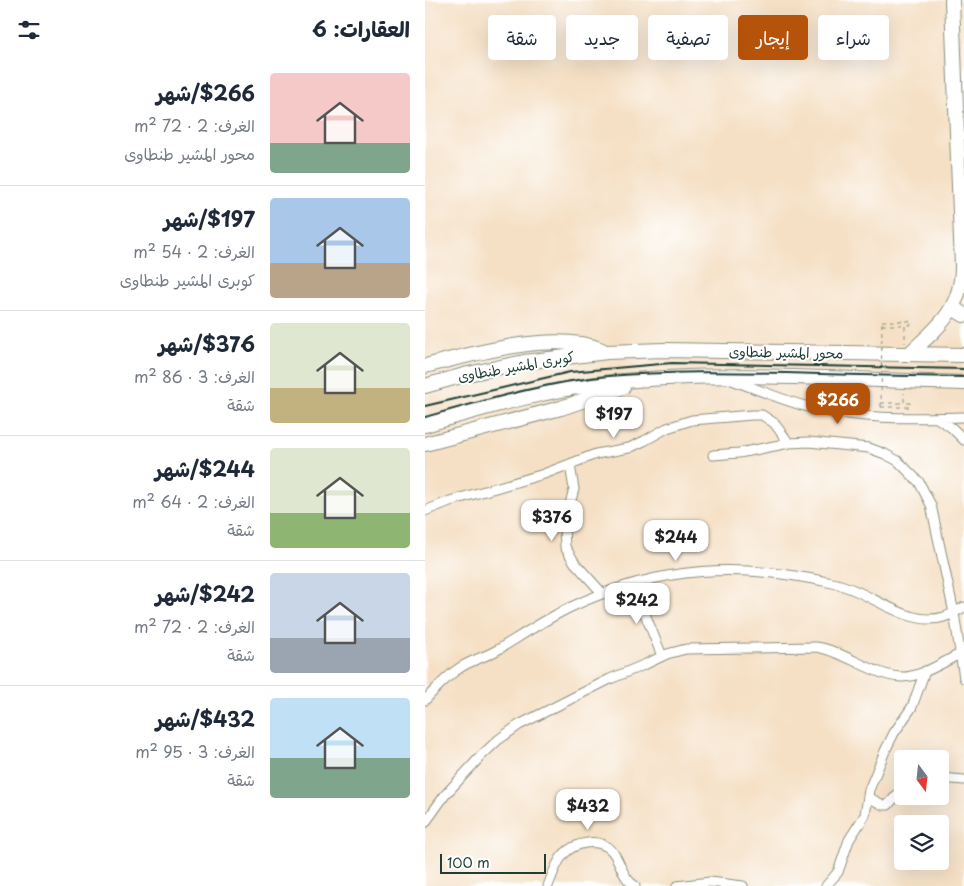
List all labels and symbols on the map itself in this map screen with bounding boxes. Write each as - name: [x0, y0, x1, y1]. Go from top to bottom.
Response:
- street label: محور المشير طنطاوى: [729, 341, 843, 363]
- street label: كوبرى المشير طنطاوى: [456, 345, 576, 387]
- pin: $266: [808, 382, 868, 425]
- pin: $197: [584, 396, 644, 439]
- pin: $376: [522, 500, 582, 542]
- pin: $244: [646, 520, 706, 562]
- pin: $242: [607, 582, 667, 625]
- north arrow: [894, 750, 949, 805]
- pin: $432: [558, 788, 618, 831]
- scale bar: [440, 851, 546, 874]

